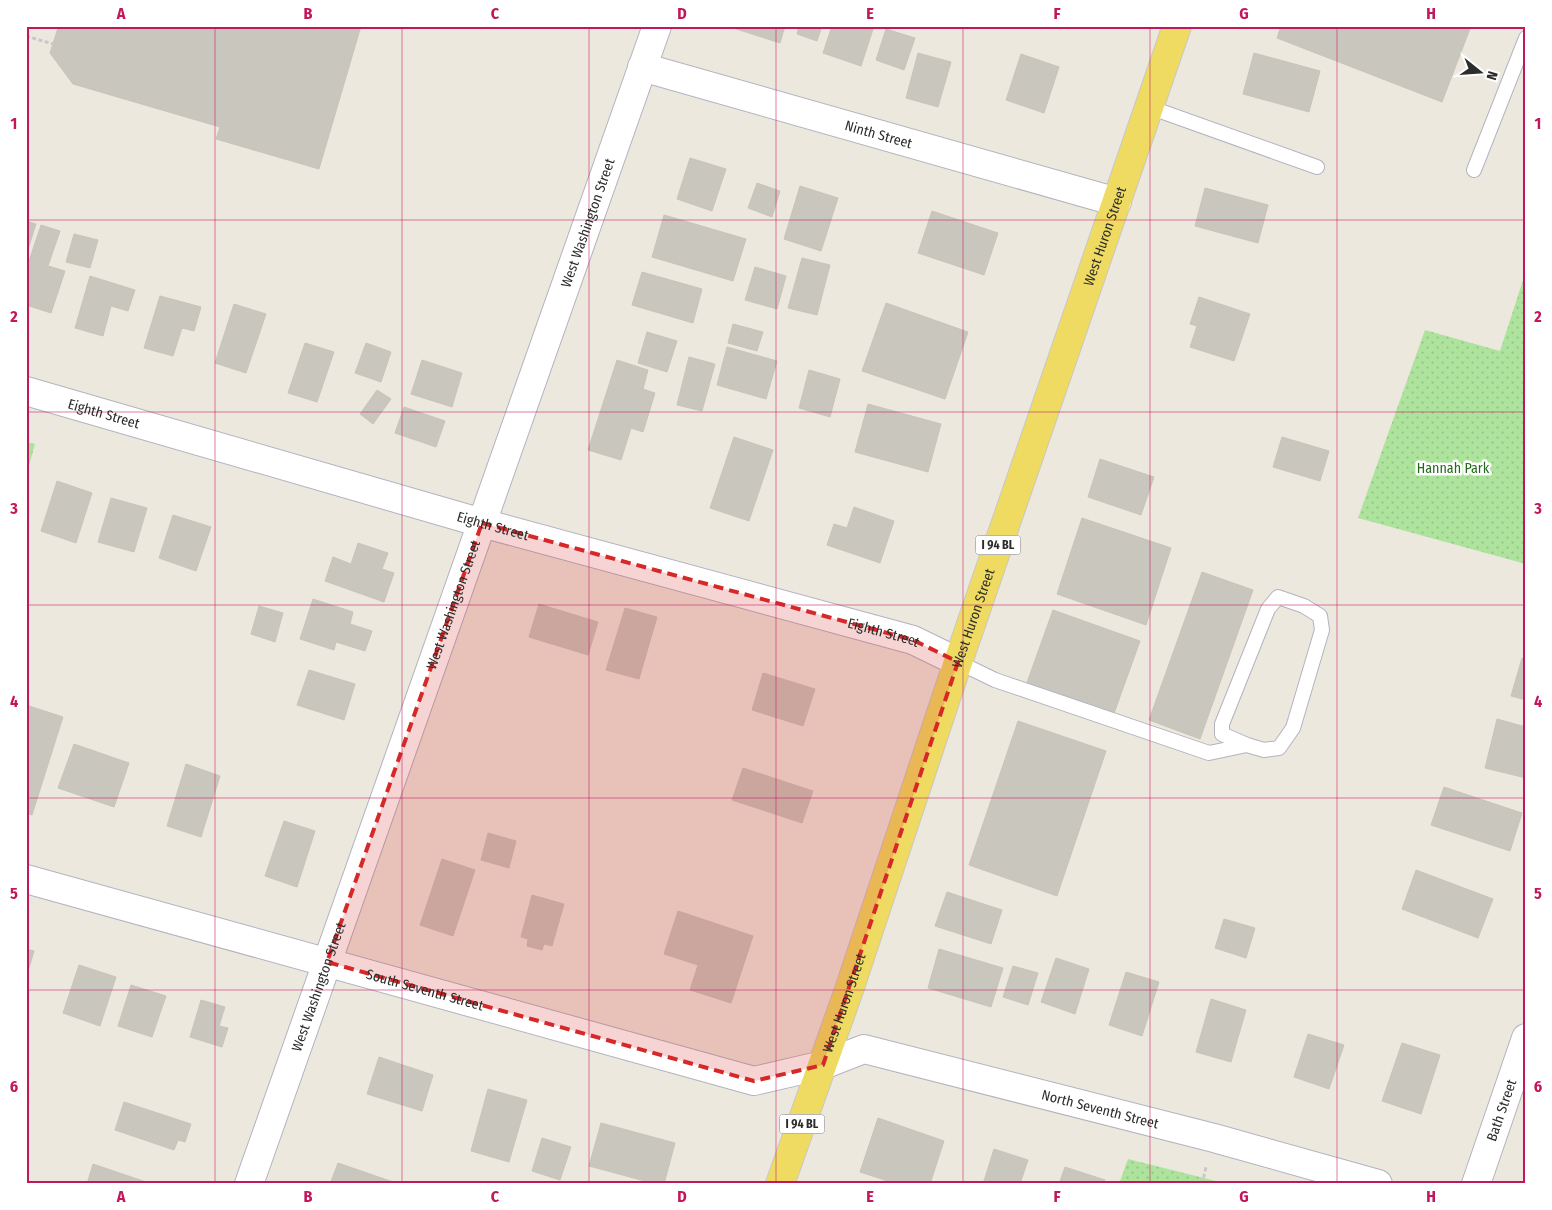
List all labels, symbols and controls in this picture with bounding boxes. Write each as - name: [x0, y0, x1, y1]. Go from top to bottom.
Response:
- text: A: [116, 4, 126, 23]
- text: B: [304, 4, 313, 23]
- text: C: [491, 4, 500, 23]
- text: D: [677, 4, 687, 23]
- text: E: [866, 4, 874, 23]
- text: F: [1053, 4, 1061, 23]
- text: G: [1239, 4, 1249, 23]
- text: H: [1426, 4, 1436, 23]
- north arrow: [1454, 48, 1504, 98]
- text: N: [1483, 69, 1501, 82]
- text: 1: [11, 114, 17, 133]
- text: 1: [1535, 114, 1541, 133]
- street label: Ninth Street: [843, 117, 915, 152]
- street label: West Washington Street: [557, 156, 618, 290]
- street label: West Huron Street: [1080, 184, 1130, 288]
- text: 2: [9, 307, 18, 326]
- text: 2: [1533, 307, 1542, 326]
- street label: Eighth Street: [66, 395, 142, 432]
- park label: Hannah Park: [1417, 460, 1490, 477]
- text: 3: [9, 499, 18, 518]
- text: 3: [1533, 499, 1542, 518]
- street label: Eighth Street: [455, 508, 531, 544]
- road number: I 94 BL: [976, 536, 1020, 554]
- street label: West Washington Street: [422, 538, 484, 672]
- street label: West Huron Street: [948, 566, 998, 670]
- street label: Eighth Street: [846, 614, 923, 651]
- text: 4: [10, 692, 18, 711]
- text: 4: [1534, 692, 1542, 711]
- text: 5: [10, 884, 18, 903]
- text: 5: [1534, 884, 1542, 903]
- street label: West Washington Street: [288, 920, 349, 1054]
- street label: West Huron Street: [819, 951, 869, 1055]
- street label: South Seventh Street: [364, 965, 486, 1014]
- text: 6: [10, 1077, 18, 1096]
- street label: Bath Street: [1483, 1077, 1520, 1143]
- text: 6: [1534, 1077, 1542, 1096]
- street label: North Seventh Street: [1040, 1086, 1161, 1132]
- road number: I 94 BL: [780, 1114, 824, 1134]
- text: A: [116, 1187, 126, 1206]
- text: B: [304, 1187, 313, 1206]
- text: C: [491, 1187, 500, 1206]
- text: D: [677, 1187, 687, 1206]
- text: E: [866, 1187, 874, 1206]
- text: F: [1053, 1187, 1061, 1206]
- text: G: [1239, 1187, 1249, 1206]
- text: H: [1426, 1187, 1436, 1206]

